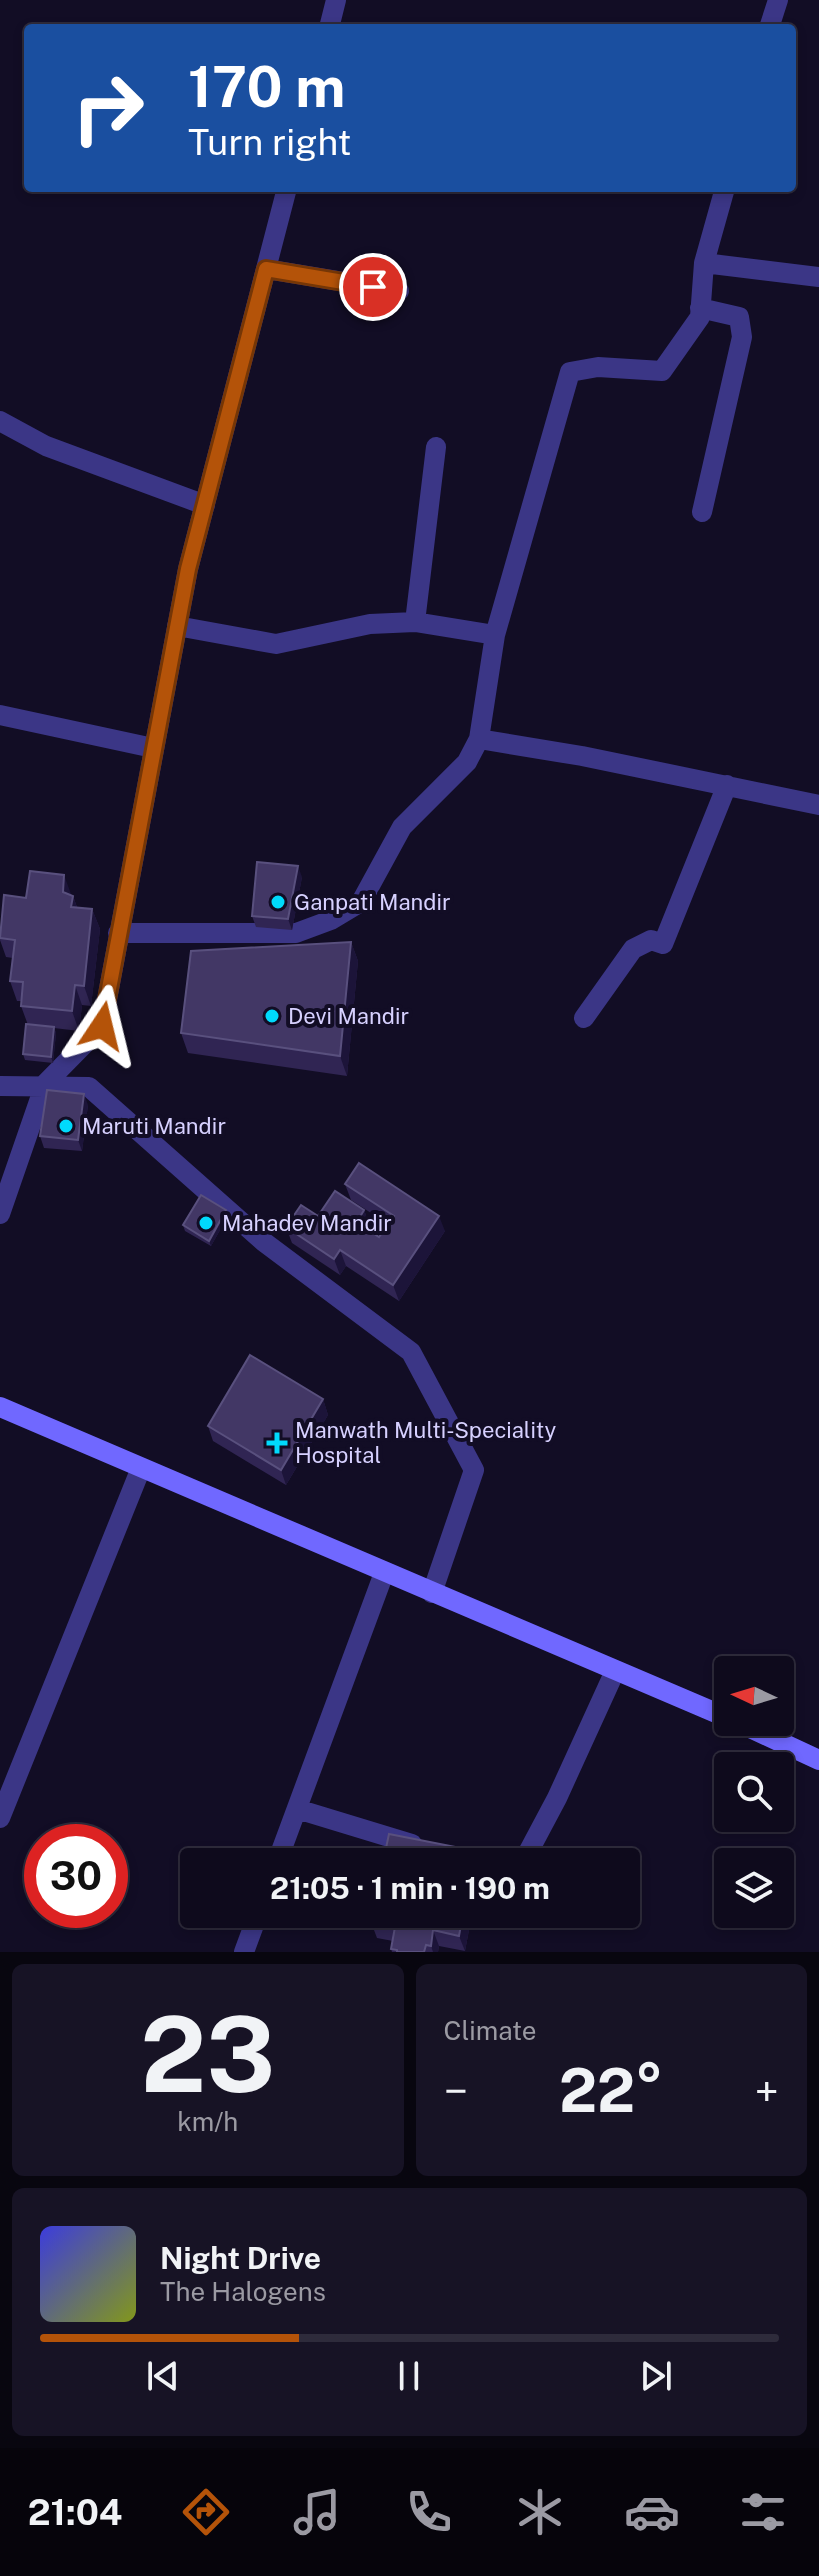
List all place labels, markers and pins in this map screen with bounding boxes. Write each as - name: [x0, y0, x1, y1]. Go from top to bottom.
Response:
- pin: [339, 253, 407, 321]
- place label: Ganpati Mandir: [294, 889, 451, 915]
- marker: Ganpati Mandir: [269, 893, 287, 911]
- place label: Devi Mandir: [288, 1003, 409, 1029]
- marker: Devi Mandir: [263, 1007, 281, 1025]
- place label: Maruti Mandir: [82, 1113, 226, 1139]
- marker: Maruti Mandir: [57, 1117, 75, 1135]
- place label: Mahadev Mandir: [222, 1210, 392, 1236]
- marker: Mahadev Mandir: [197, 1214, 215, 1232]
- place label: Manwath Multi-Speciality Hospital: [295, 1417, 556, 1468]
- marker: Manwath Multi-Speciality Hospital: [266, 1432, 288, 1454]

